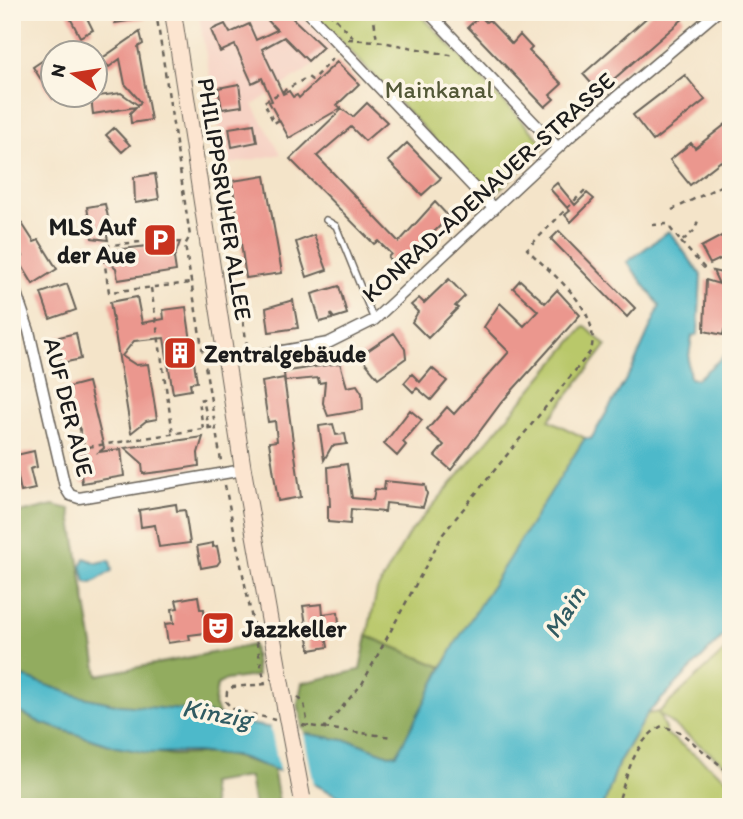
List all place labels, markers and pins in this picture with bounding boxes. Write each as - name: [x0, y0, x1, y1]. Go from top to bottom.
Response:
- place label: MLS Auf der Aue: [49, 212, 137, 269]
- parking icon: MLS Auf der Aue: [141, 221, 179, 259]
- building icon: Zentralgebäude: [161, 334, 199, 372]
- place label: Zentralgebäude: [204, 339, 367, 369]
- theatre icon: Jazzkeller: [199, 609, 237, 647]
- place label: Jazzkeller: [241, 614, 347, 643]

